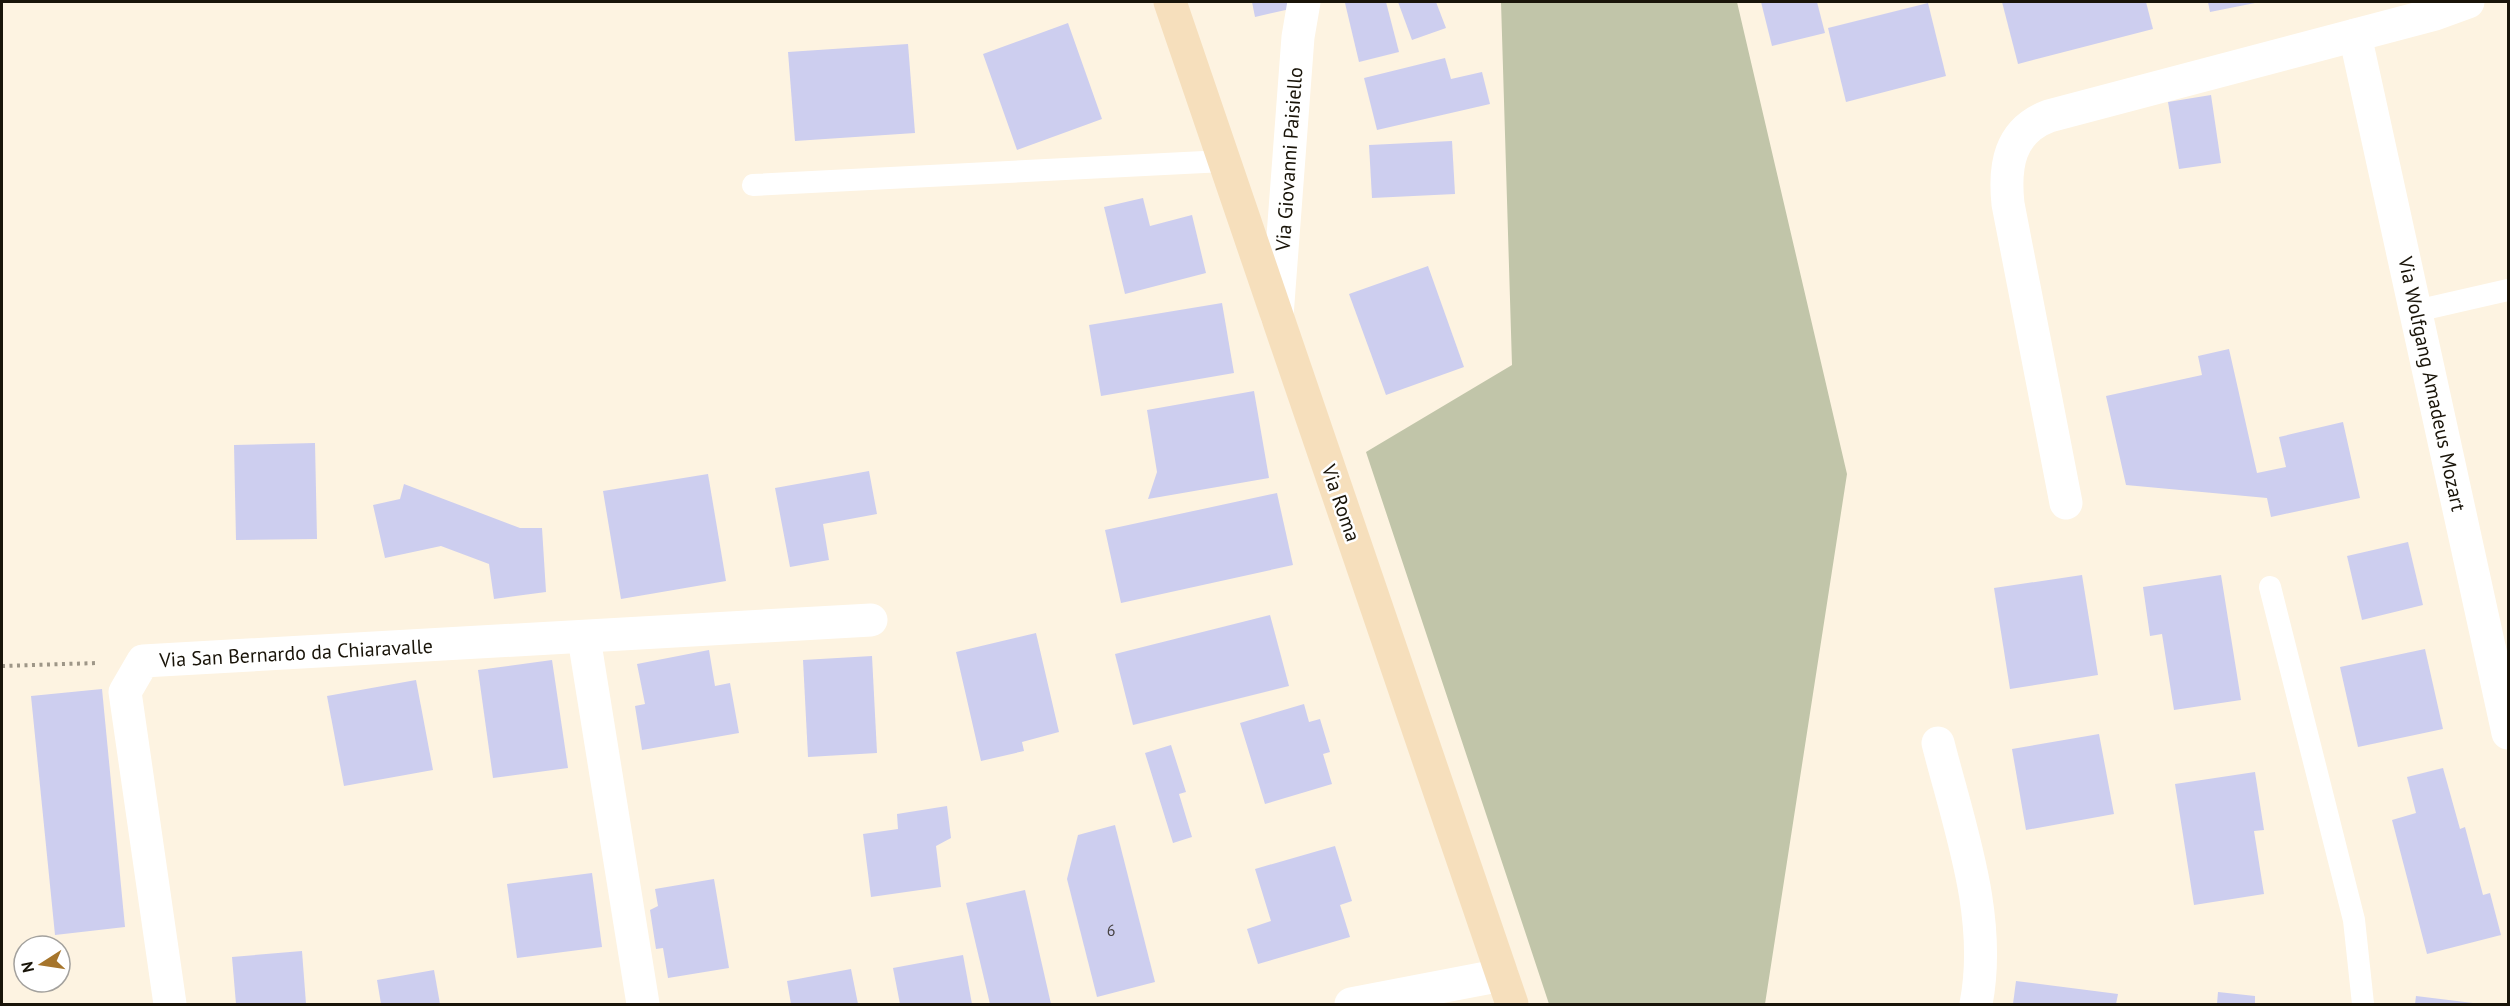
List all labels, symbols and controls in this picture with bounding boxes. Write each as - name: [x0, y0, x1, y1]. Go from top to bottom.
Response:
- street label: Via Giovanni Paisiello: [1270, 66, 1308, 253]
- street label: Via Wolfgang Amadeus Mozart: [2392, 253, 2472, 514]
- street label: Via Roma: [1315, 460, 1366, 545]
- street label: Via San Bernardo da Chiaravalle: [158, 633, 433, 673]
- house number: 6: [1107, 920, 1115, 940]
- north arrow: [12, 934, 72, 994]
- text: N: [16, 960, 38, 974]

